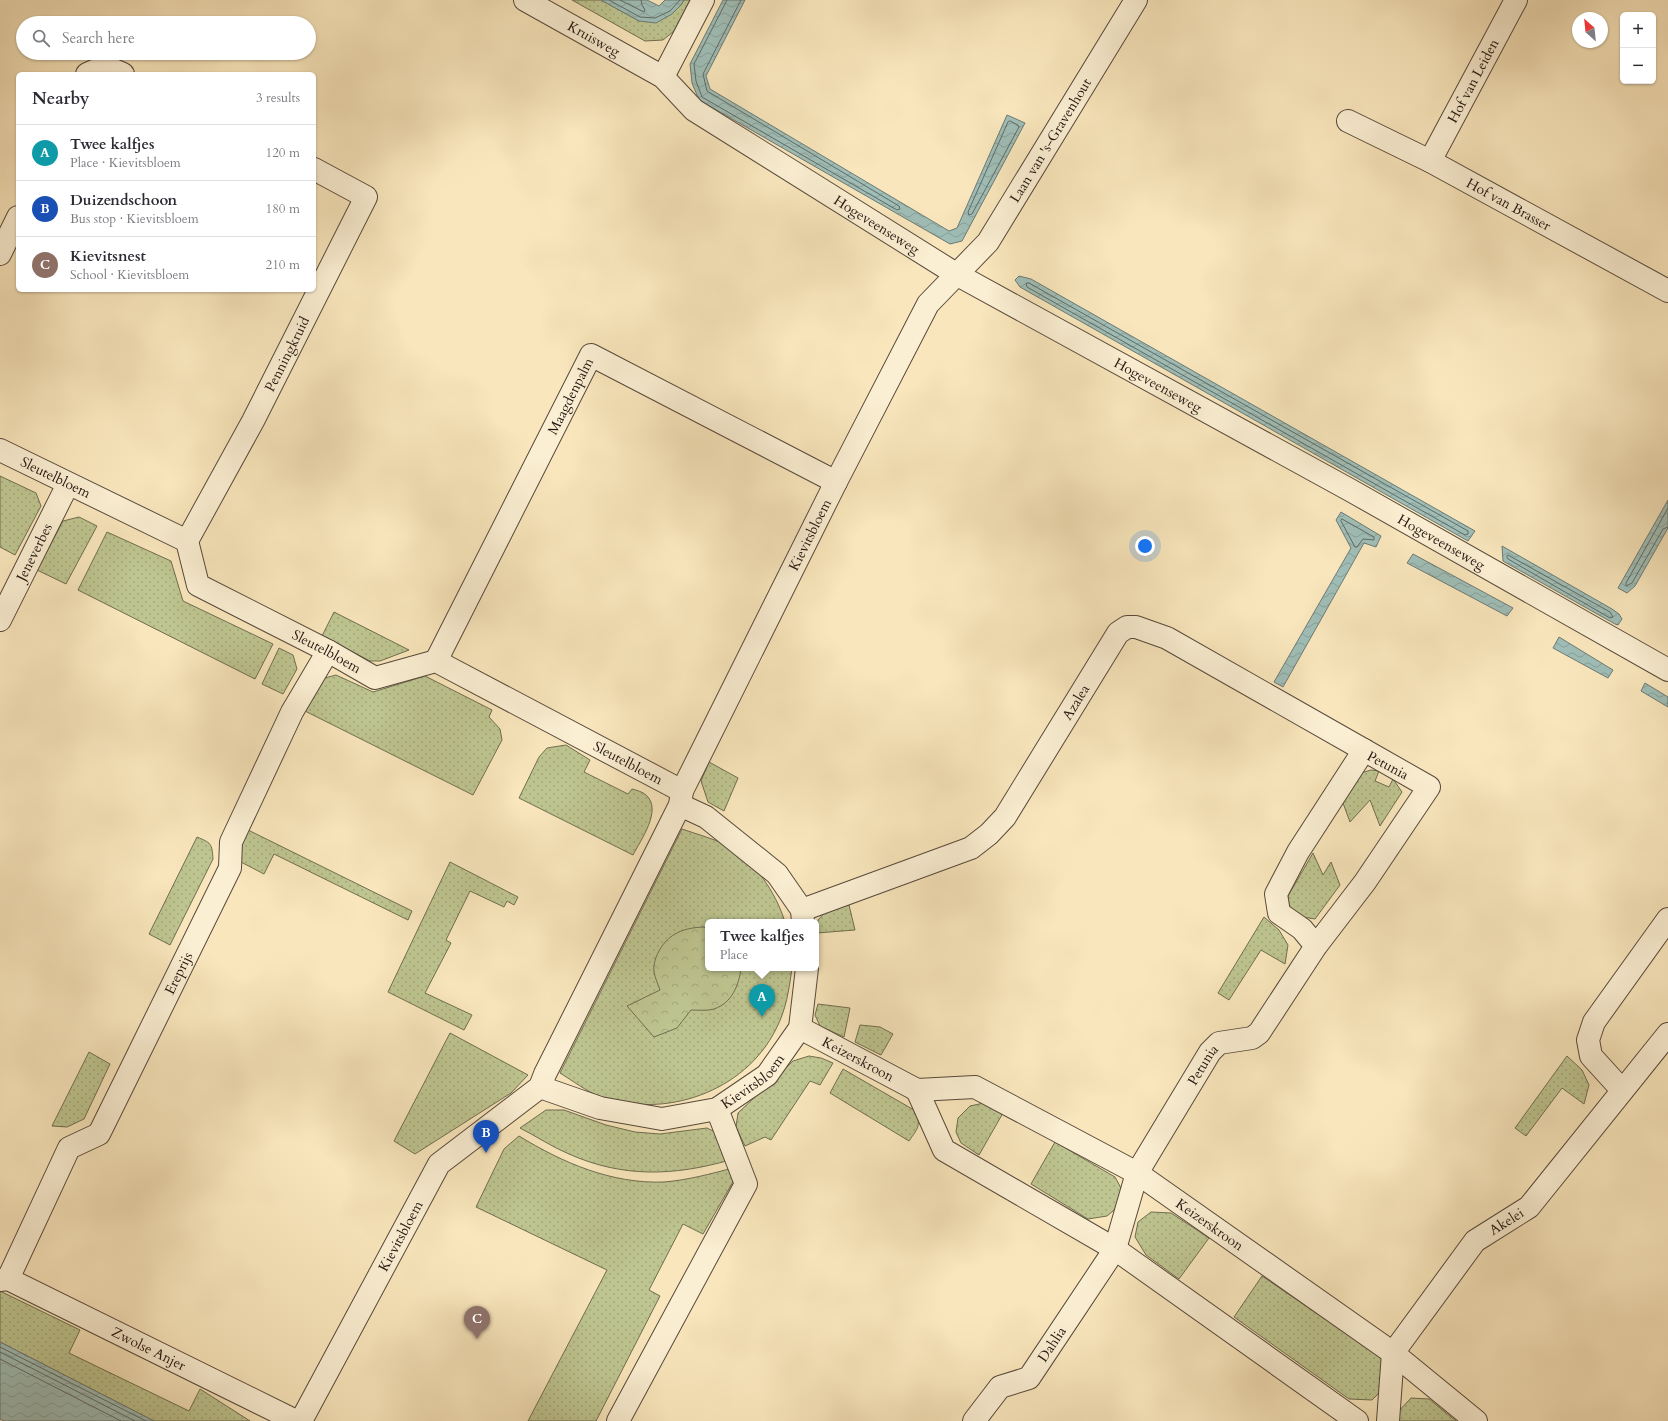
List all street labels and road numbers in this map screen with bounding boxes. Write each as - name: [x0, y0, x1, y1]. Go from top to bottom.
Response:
- street label: Kruisweg: [564, 17, 624, 61]
- street label: Hof van Leiden: [1443, 36, 1504, 126]
- street label: Laan van 's-Gravenhout: [1005, 74, 1096, 206]
- street label: Hof van Brasser: [1463, 174, 1555, 236]
- street label: Hogeveenseweg: [830, 191, 923, 259]
- street label: Penningkruid: [260, 313, 314, 395]
- street label: Hogeveenseweg: [1111, 353, 1206, 417]
- street label: Maagdenpalm: [543, 354, 598, 438]
- street label: Sleutelbloem: [17, 452, 94, 503]
- street label: Kievitsbloem: [784, 496, 836, 574]
- street label: Hogeveenseweg: [1394, 510, 1489, 575]
- street label: Jeneverbes: [11, 520, 57, 586]
- street label: Sleutelbloem: [289, 625, 365, 678]
- street label: Azalea: [1058, 681, 1094, 724]
- street label: Sleutelbloem: [590, 737, 666, 789]
- street label: Petunia: [1364, 747, 1412, 784]
- street label: Ereprijs: [160, 949, 197, 998]
- street label: Keizerskroon: [819, 1032, 897, 1086]
- street label: Petunia: [1183, 1040, 1223, 1089]
- street label: Kievitsbloem: [717, 1050, 789, 1114]
- street label: Keizerskroon: [1172, 1194, 1247, 1255]
- street label: Kievitsbloem: [374, 1197, 428, 1275]
- street label: Akelei: [1486, 1204, 1528, 1240]
- street label: Zwolse Anjer: [108, 1323, 190, 1376]
- street label: Dahlia: [1033, 1323, 1071, 1366]

